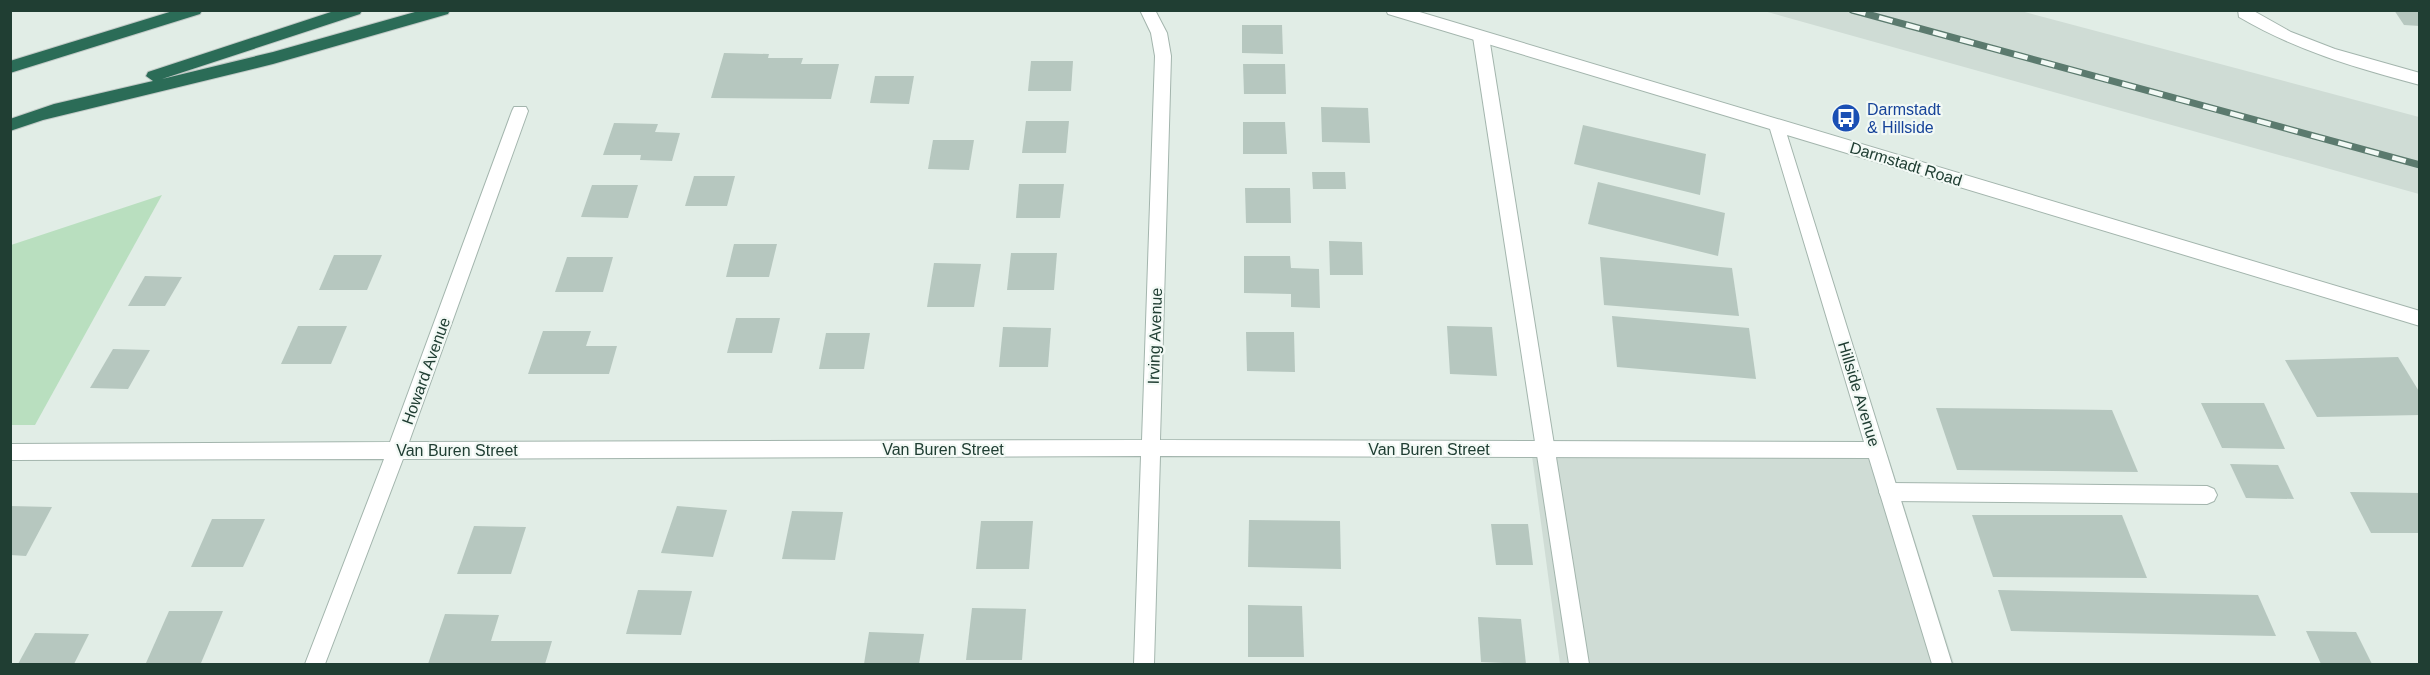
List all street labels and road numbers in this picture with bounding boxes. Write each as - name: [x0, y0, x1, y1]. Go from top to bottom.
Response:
- street label: Darmstadt Road: [1848, 139, 1964, 189]
- street label: Irving Avenue: [1145, 287, 1165, 385]
- street label: Howard Avenue: [399, 315, 453, 427]
- street label: Hillside Avenue: [1835, 339, 1883, 449]
- street label: Van Buren Street: [882, 441, 1004, 458]
- street label: Van Buren Street: [1368, 441, 1490, 458]
- street label: Van Buren Street: [396, 442, 518, 459]

